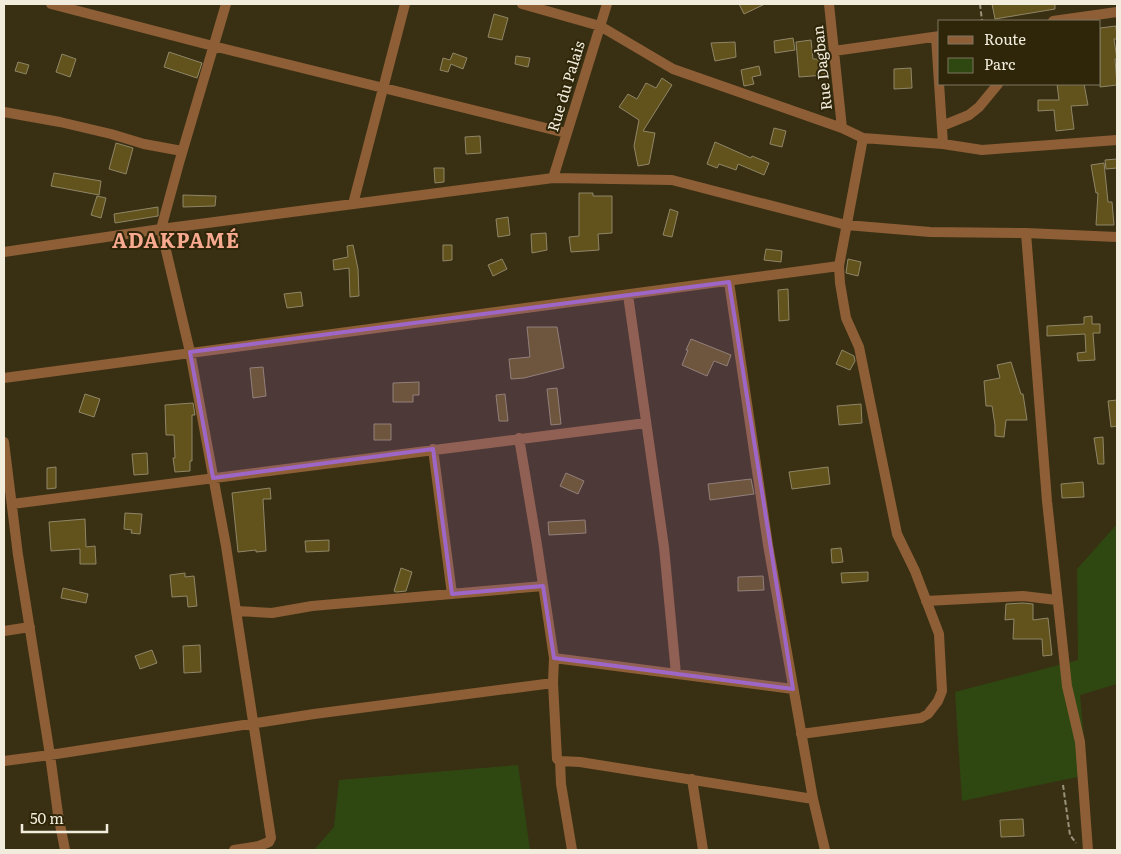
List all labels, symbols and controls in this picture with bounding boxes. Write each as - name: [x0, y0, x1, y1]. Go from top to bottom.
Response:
- legend: [938, 20, 1101, 85]
- street label: Rue Dagban: [805, 24, 837, 112]
- text: Route: [984, 27, 1026, 50]
- street label: Rue du Palais: [540, 38, 590, 134]
- text: Parc: [984, 52, 1016, 75]
- district label: ADAKPAMÉ: [112, 224, 240, 254]
- scale bar: [22, 802, 108, 834]
- text: 50 m: [30, 806, 64, 829]

